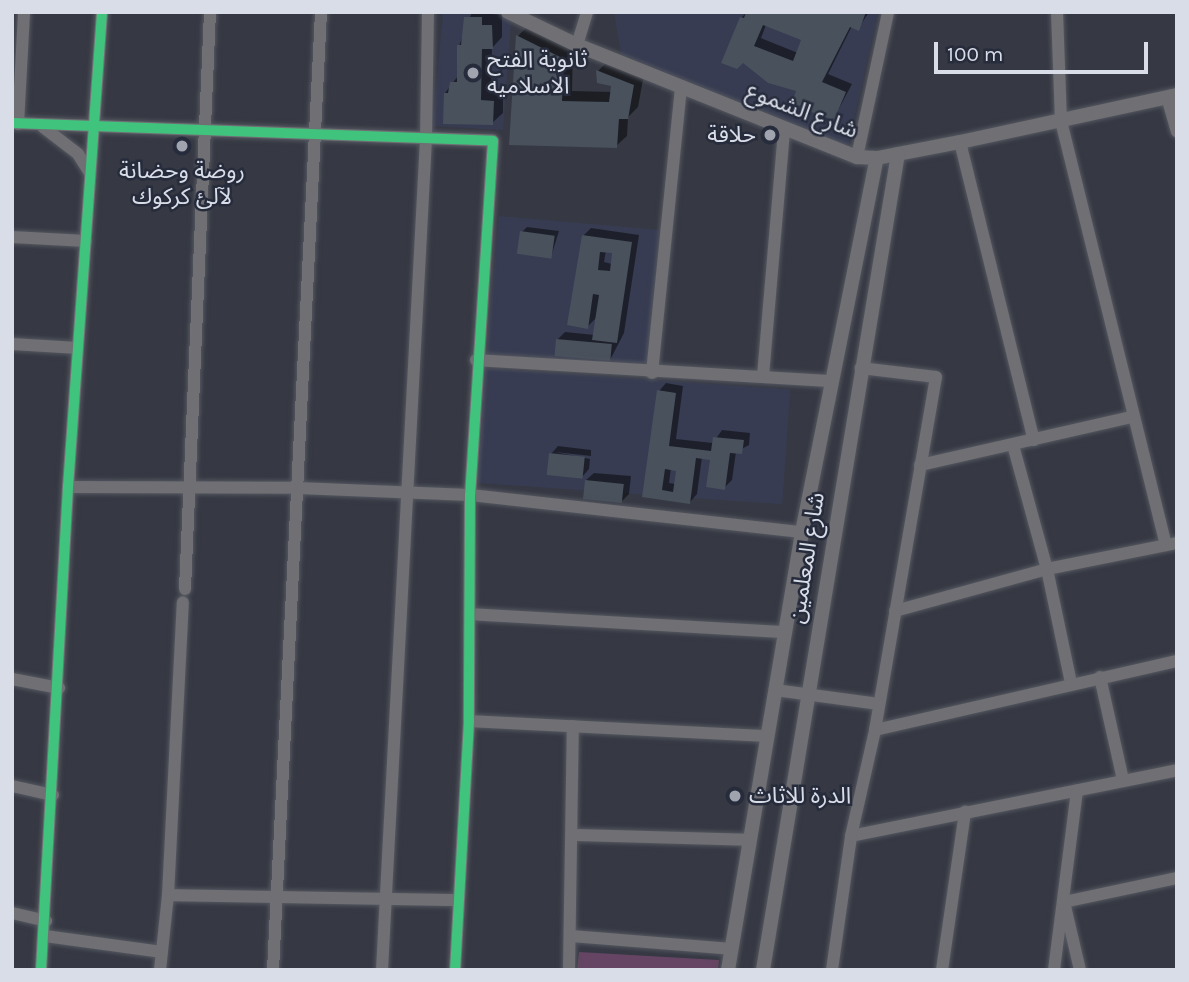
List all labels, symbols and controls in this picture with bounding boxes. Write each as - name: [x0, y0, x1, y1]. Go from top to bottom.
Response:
- scale bar: [937, 28, 1150, 72]
- text: 100 m: [947, 42, 1004, 66]
- place label: ثانوية الفتح الاسلاميه: [487, 46, 587, 100]
- marker: ثانوية الفتح الاسلاميه: [465, 65, 481, 81]
- street label: شارع الشموع: [742, 77, 862, 145]
- place label: حلاقة: [707, 121, 756, 149]
- marker: حلاقة: [762, 127, 778, 143]
- marker: روضة وحضانة لآلئ كركوك: [174, 138, 190, 154]
- place label: روضة وحضانة لآلئ كركوك: [119, 157, 245, 211]
- street label: شارع المعلمين: [783, 490, 831, 626]
- place label: الدرة للاثاث: [749, 782, 851, 810]
- marker: الدرة للاثاث: [727, 788, 743, 804]

